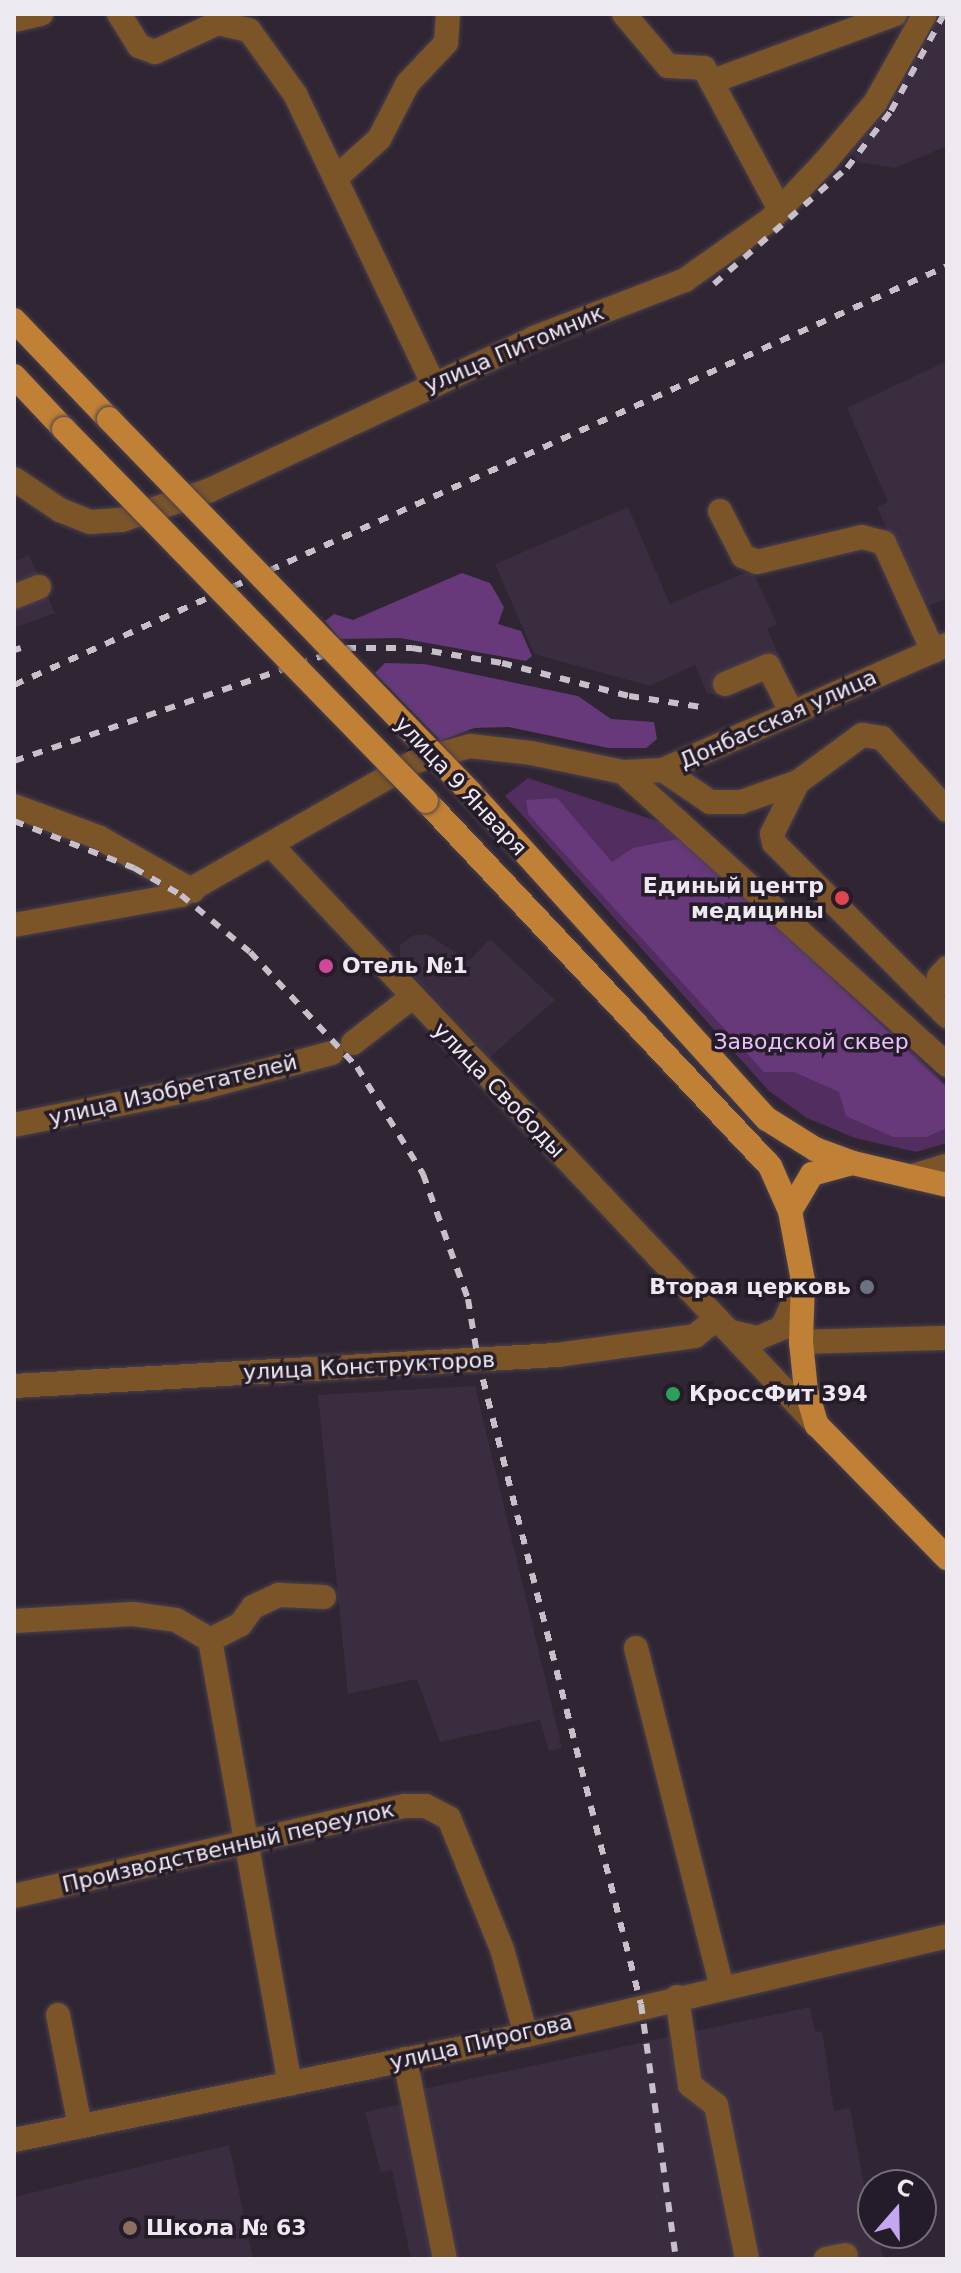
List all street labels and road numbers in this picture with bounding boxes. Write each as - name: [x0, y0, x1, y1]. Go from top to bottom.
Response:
- street label: улица Питомник: [420, 299, 608, 399]
- street label: Донбасская улица: [675, 664, 881, 774]
- street label: улица 9 Января: [390, 711, 532, 861]
- street label: улица Свободы: [428, 1017, 570, 1163]
- street label: улица Изобретателей: [46, 1049, 300, 1131]
- street label: улица Конструкторов: [242, 1346, 496, 1386]
- street label: Производственный переулок: [60, 1796, 396, 1898]
- street label: улица Пирогова: [387, 2008, 575, 2076]

